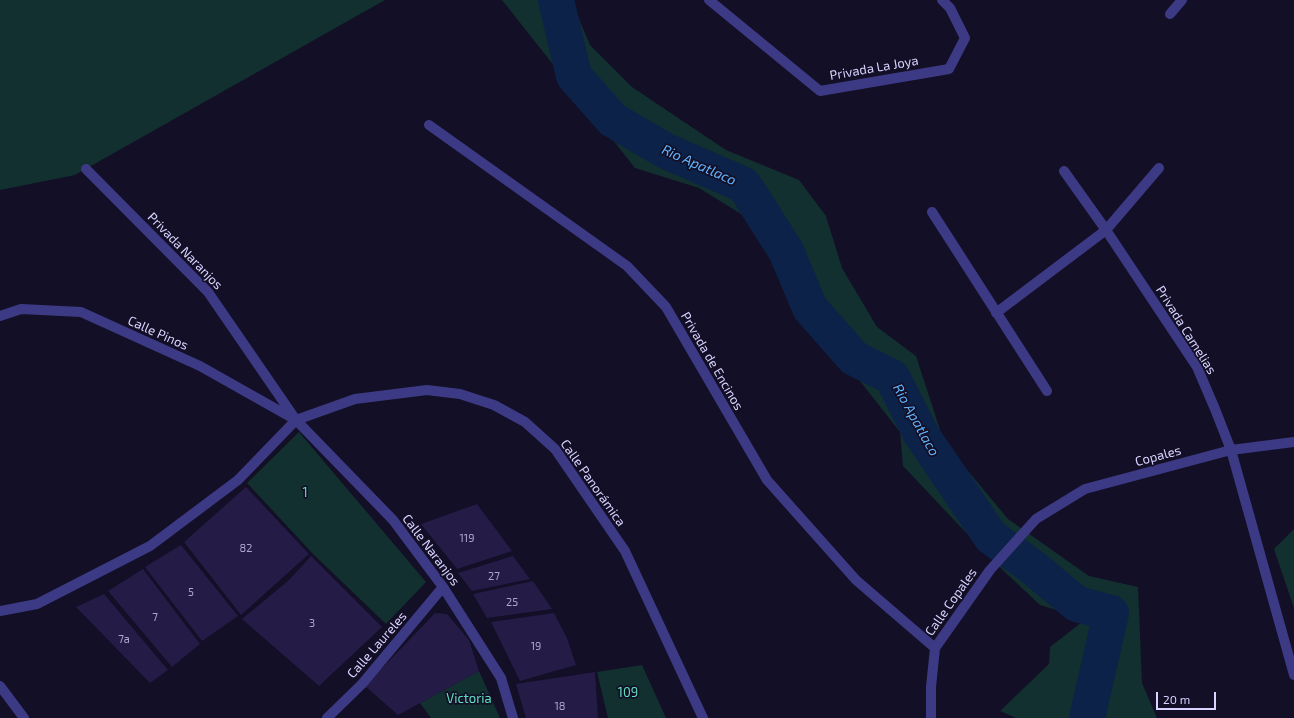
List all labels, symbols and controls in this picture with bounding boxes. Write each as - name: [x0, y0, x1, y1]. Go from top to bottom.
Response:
- street label: Privada La Joya: [828, 53, 920, 83]
- water label: Rio Apatlaco: [659, 141, 739, 189]
- street label: Privada Naranjos: [144, 209, 226, 293]
- street label: Privada Camelias: [1153, 283, 1219, 377]
- street label: Privada de Encinos: [678, 309, 746, 413]
- street label: Calle Pinos: [125, 313, 191, 353]
- water label: Rio Apatlaco: [889, 381, 943, 459]
- street label: Calle Panorámica: [557, 437, 629, 529]
- street label: Copales: [1133, 442, 1183, 470]
- park label: 1: [302, 485, 308, 501]
- street label: Calle Naranjos: [399, 511, 463, 589]
- house number: 119: [459, 531, 475, 545]
- house number: 82: [240, 541, 252, 555]
- street label: Calle Copales: [922, 565, 980, 639]
- house number: 27: [488, 569, 500, 583]
- house number: 5: [188, 585, 194, 599]
- house number: 25: [506, 595, 518, 609]
- street label: Calle Laureles: [344, 609, 410, 681]
- house number: 7: [152, 610, 158, 624]
- house number: 3: [309, 616, 315, 630]
- house number: 7a: [118, 632, 130, 646]
- house number: 19: [531, 639, 541, 653]
- scale bar: [1158, 684, 1218, 710]
- park label: 109: [618, 685, 638, 701]
- park label: Victoria: [446, 691, 492, 707]
- text: 20 m: [1163, 692, 1190, 706]
- house number: 18: [554, 699, 566, 713]

